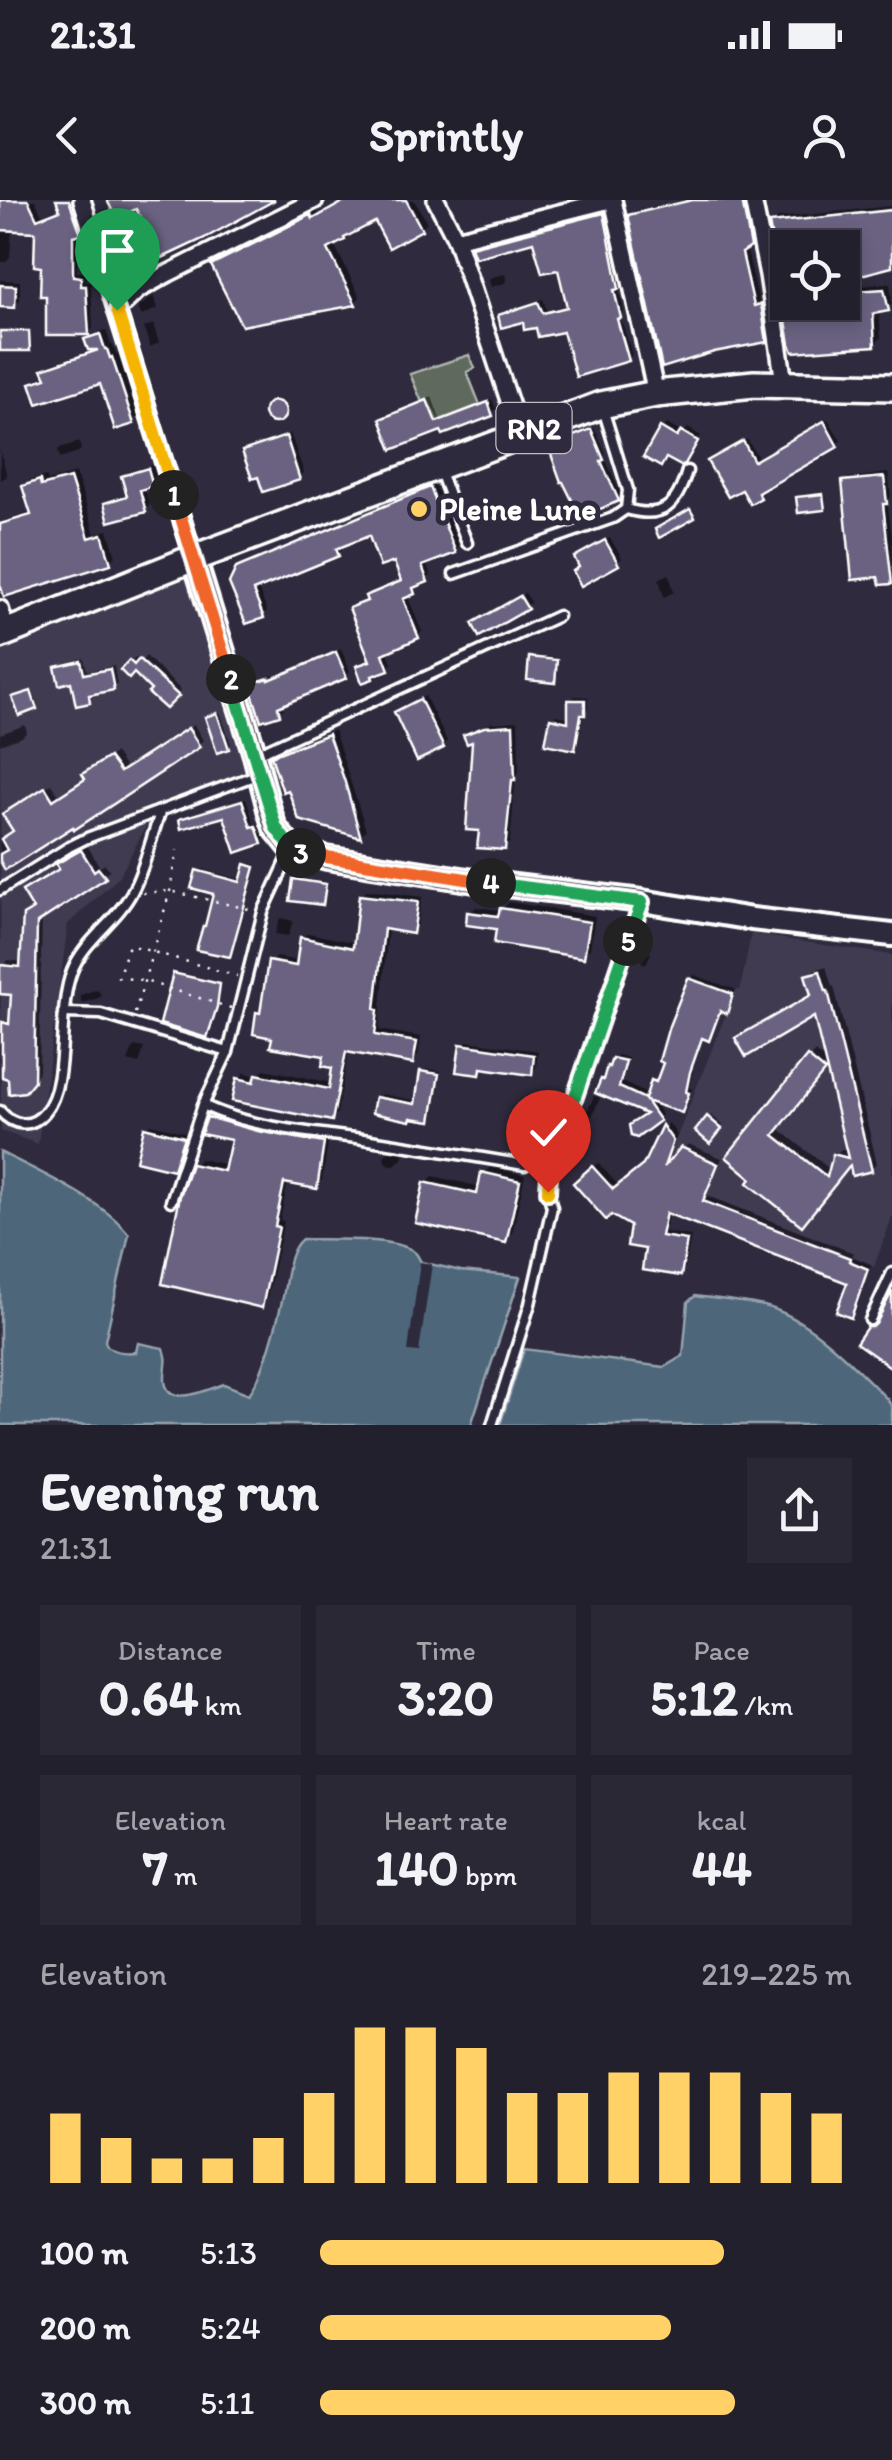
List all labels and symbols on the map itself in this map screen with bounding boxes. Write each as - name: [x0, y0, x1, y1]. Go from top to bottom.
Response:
- pin: [75, 208, 160, 311]
- road number: RN2: [496, 403, 572, 453]
- pin: 1: [149, 470, 199, 520]
- place label: Pleine Lune: [439, 490, 596, 528]
- marker: Pleine Lune: [408, 498, 430, 520]
- pin: 2: [206, 654, 256, 704]
- pin: 3: [276, 828, 326, 878]
- pin: 4: [466, 858, 516, 908]
- pin: 5: [603, 916, 653, 966]
- pin: [506, 1090, 591, 1193]

